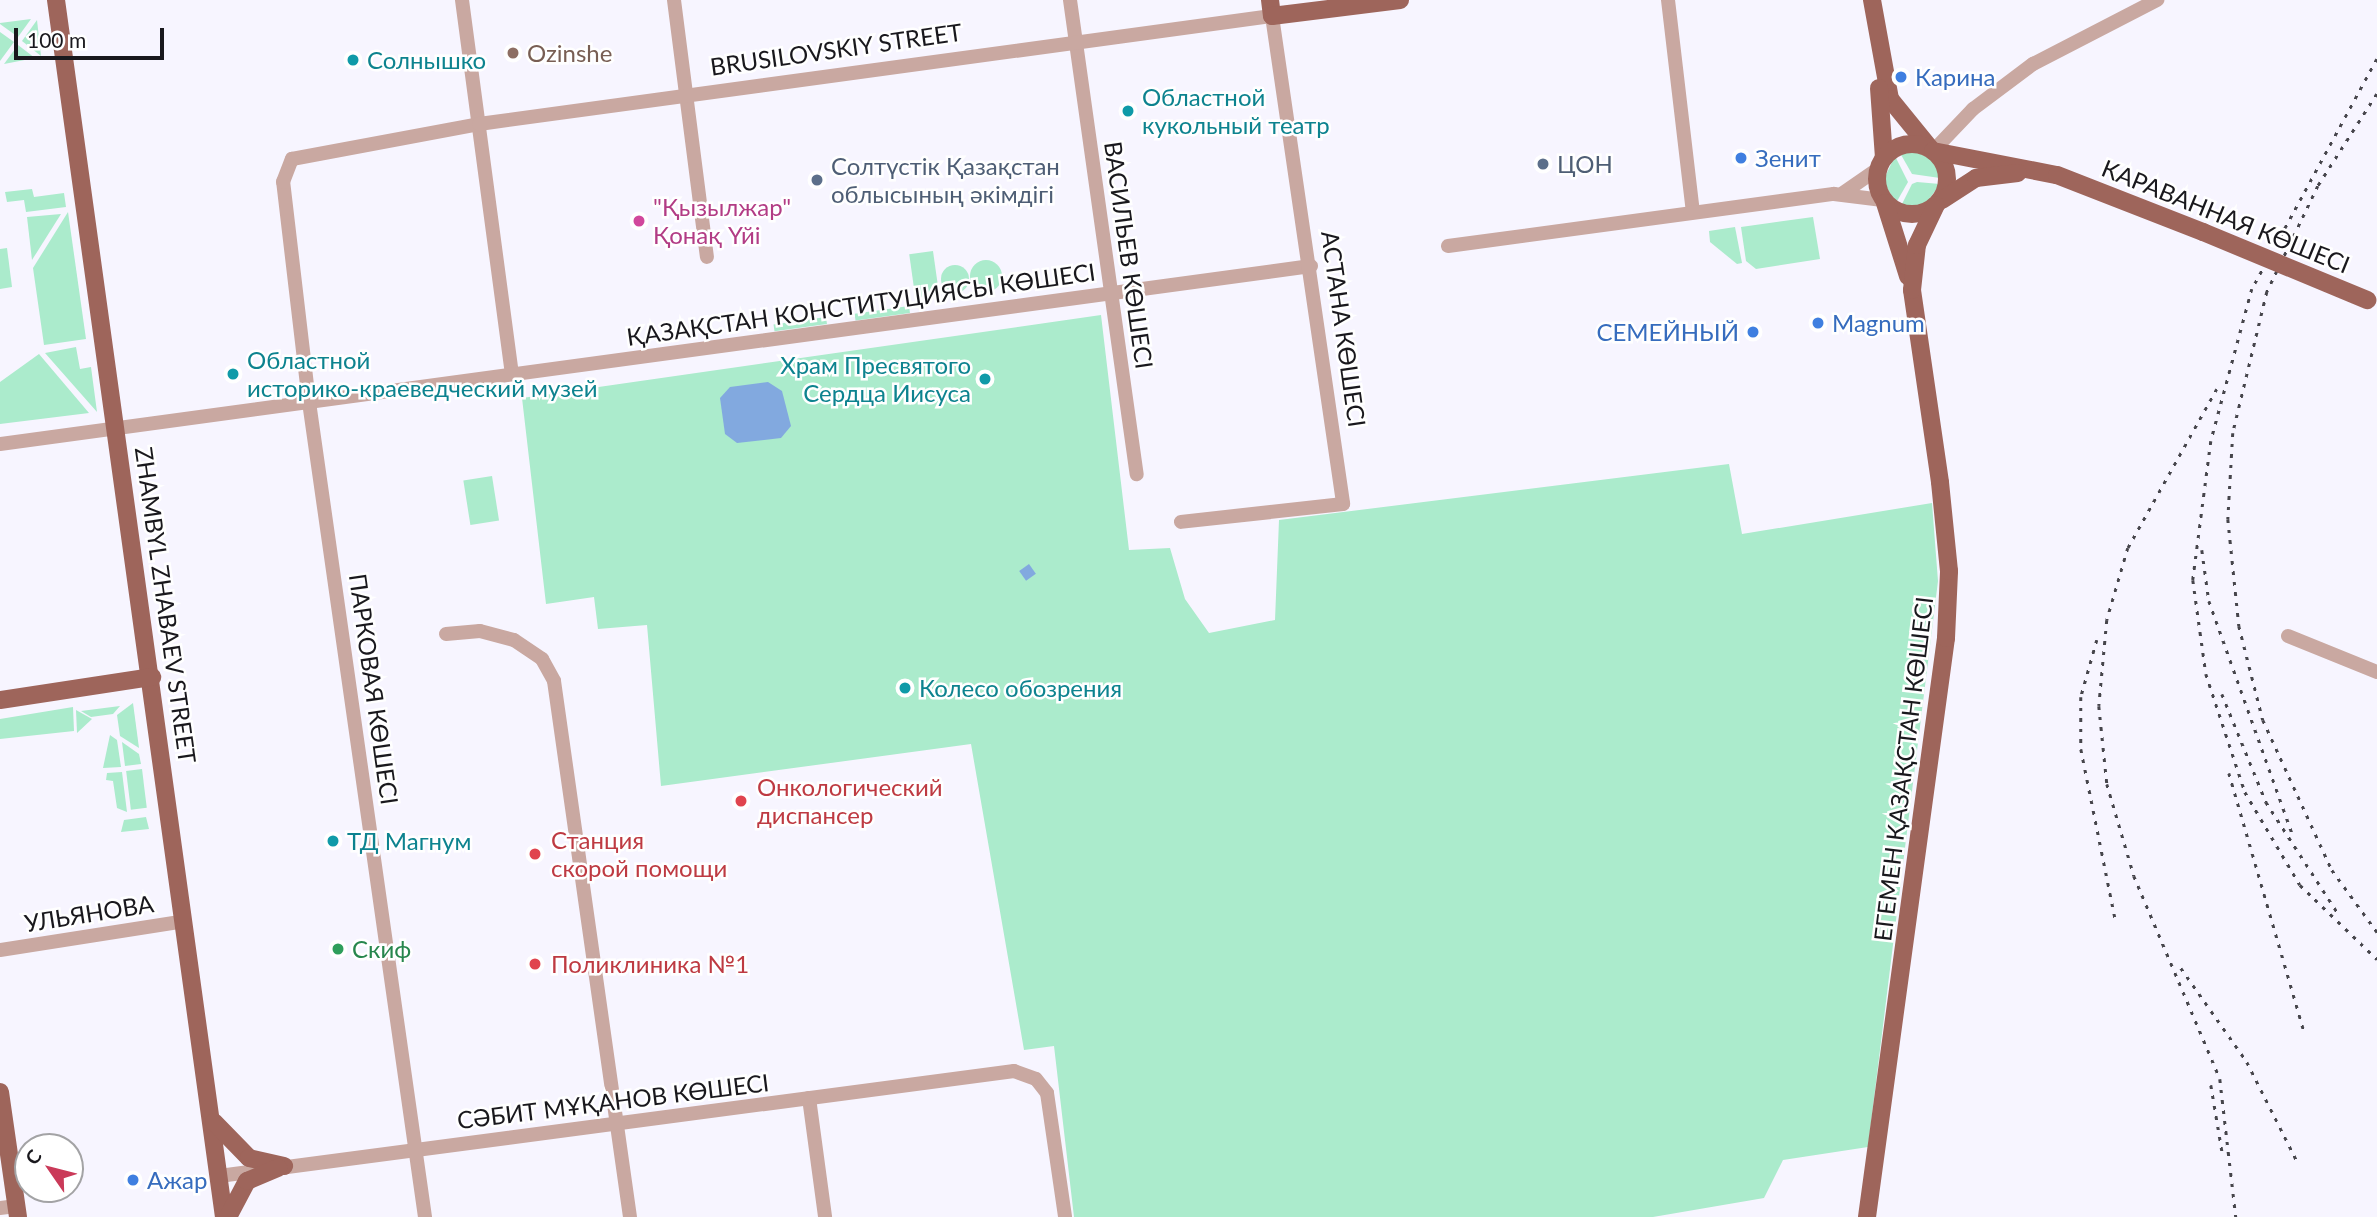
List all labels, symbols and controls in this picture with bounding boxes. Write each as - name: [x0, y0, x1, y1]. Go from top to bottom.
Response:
- scale bar: [18, 14, 168, 58]
- street label: BRUSILOVSKIY STREET: [708, 17, 964, 81]
- text: 100 m: [27, 27, 86, 52]
- place label: Ozinshe: [527, 39, 612, 67]
- marker: Ozinshe: [505, 45, 521, 61]
- place label: Солнышко: [367, 46, 486, 74]
- marker: Солнышко: [345, 52, 361, 68]
- place label: Карина: [1915, 63, 1996, 91]
- marker: Карина: [1893, 69, 1909, 85]
- place label: Областной кукольный театр: [1142, 83, 1330, 139]
- marker: Областной кукольный театр: [1120, 103, 1136, 119]
- street label: ВАСИЛЬЕВ КӨШЕСІ: [1099, 139, 1159, 371]
- place label: Зенит: [1755, 144, 1821, 172]
- place label: ЦОН: [1557, 150, 1613, 178]
- marker: Зенит: [1733, 150, 1749, 166]
- place label: Солтүстік Қазақстан облысының әкімдігі: [831, 152, 1060, 208]
- street label: КАРАВАННАЯ КӨШЕСІ: [2098, 153, 2354, 279]
- marker: ЦОН: [1535, 156, 1551, 172]
- marker: Солтүстік Қазақстан облысының әкімдігі: [809, 172, 825, 188]
- place label: "Қызылжар" Қонақ Үйі: [653, 193, 791, 249]
- marker: "Қызылжар" Қонақ Үйі: [631, 213, 647, 229]
- street label: АСТАНА КӨШЕСІ: [1316, 229, 1372, 429]
- street label: ҚАЗАҚСТАН КОНСТИТУЦИЯСЫ КӨШЕСІ: [625, 257, 1097, 351]
- place label: Magnum: [1832, 309, 1925, 337]
- marker: Magnum: [1810, 315, 1826, 331]
- place label: СЕМЕЙНЫЙ: [1596, 318, 1739, 346]
- marker: СЕМЕЙНЫЙ: [1745, 324, 1761, 340]
- place label: Oбластной историко-краеведческий музей: [247, 346, 598, 402]
- place label: Храм Пресвятого Сердца Иисуса: [780, 351, 971, 407]
- marker: Oбластной историко-краеведческий музей: [225, 366, 241, 382]
- marker: Храм Пресвятого Сердца Иисуса: [977, 371, 993, 387]
- street label: ZHAMBYL ZHABAEV STREET: [129, 444, 203, 766]
- street label: ПАРКОВАЯ КӨШЕСІ: [344, 572, 404, 806]
- street label: ЕГЕМЕН ҚАЗАҚСТАН КӨШЕСІ: [1868, 595, 1938, 943]
- place label: Колесо обозрения: [919, 674, 1122, 702]
- marker: Колесо обозрения: [897, 680, 913, 696]
- place label: Онкологический диспансер: [757, 773, 943, 829]
- marker: Онкологический диспансер: [731, 791, 751, 811]
- place label: Станция скорой помощи: [551, 826, 727, 882]
- place label: ТД Магнум: [347, 827, 471, 855]
- marker: ТД Магнум: [325, 833, 341, 849]
- marker: Станция скорой помощи: [525, 844, 545, 864]
- street label: УЛЬЯНОВА: [22, 889, 156, 937]
- place label: Скиф: [352, 935, 411, 963]
- marker: Скиф: [330, 941, 346, 957]
- place label: Поликлиника №1: [551, 950, 749, 978]
- marker: Поликлиника №1: [525, 954, 545, 974]
- street label: СӘБИТ МҰҚАНОВ КӨШЕСІ: [455, 1068, 771, 1134]
- north arrow: [14, 1133, 84, 1203]
- text: С: [20, 1145, 46, 1169]
- place label: Ажар: [147, 1166, 207, 1194]
- marker: Ажар: [125, 1172, 141, 1188]

